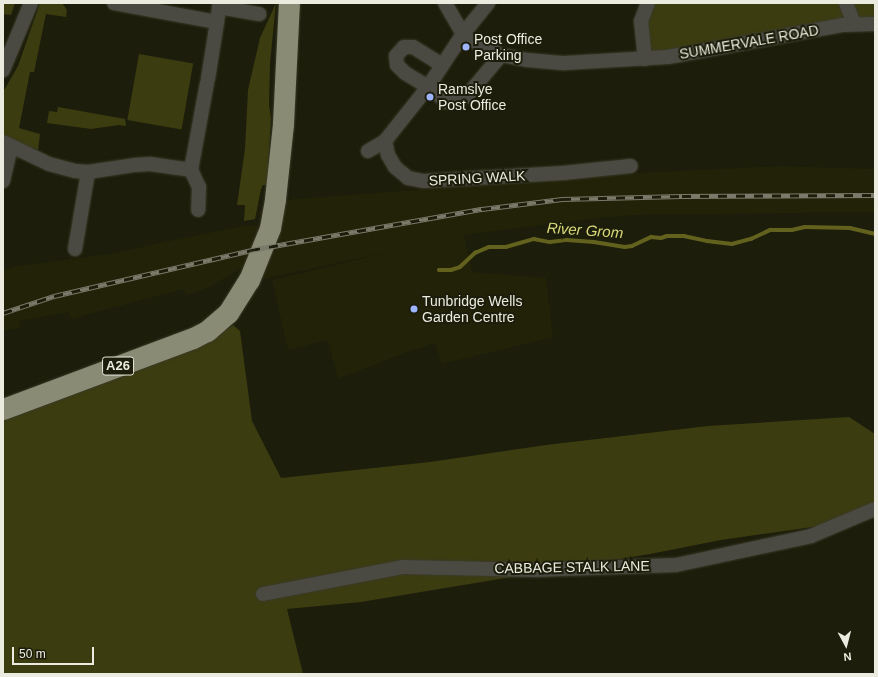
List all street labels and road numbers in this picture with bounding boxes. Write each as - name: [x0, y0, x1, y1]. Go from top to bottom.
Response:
- street label: SUMMERVALE ROAD: [678, 21, 820, 63]
- street label: SPRING WALK: [428, 167, 526, 189]
- road number: A26: [102, 355, 134, 377]
- street label: CABBAGE STALK LANE: [494, 557, 650, 577]

